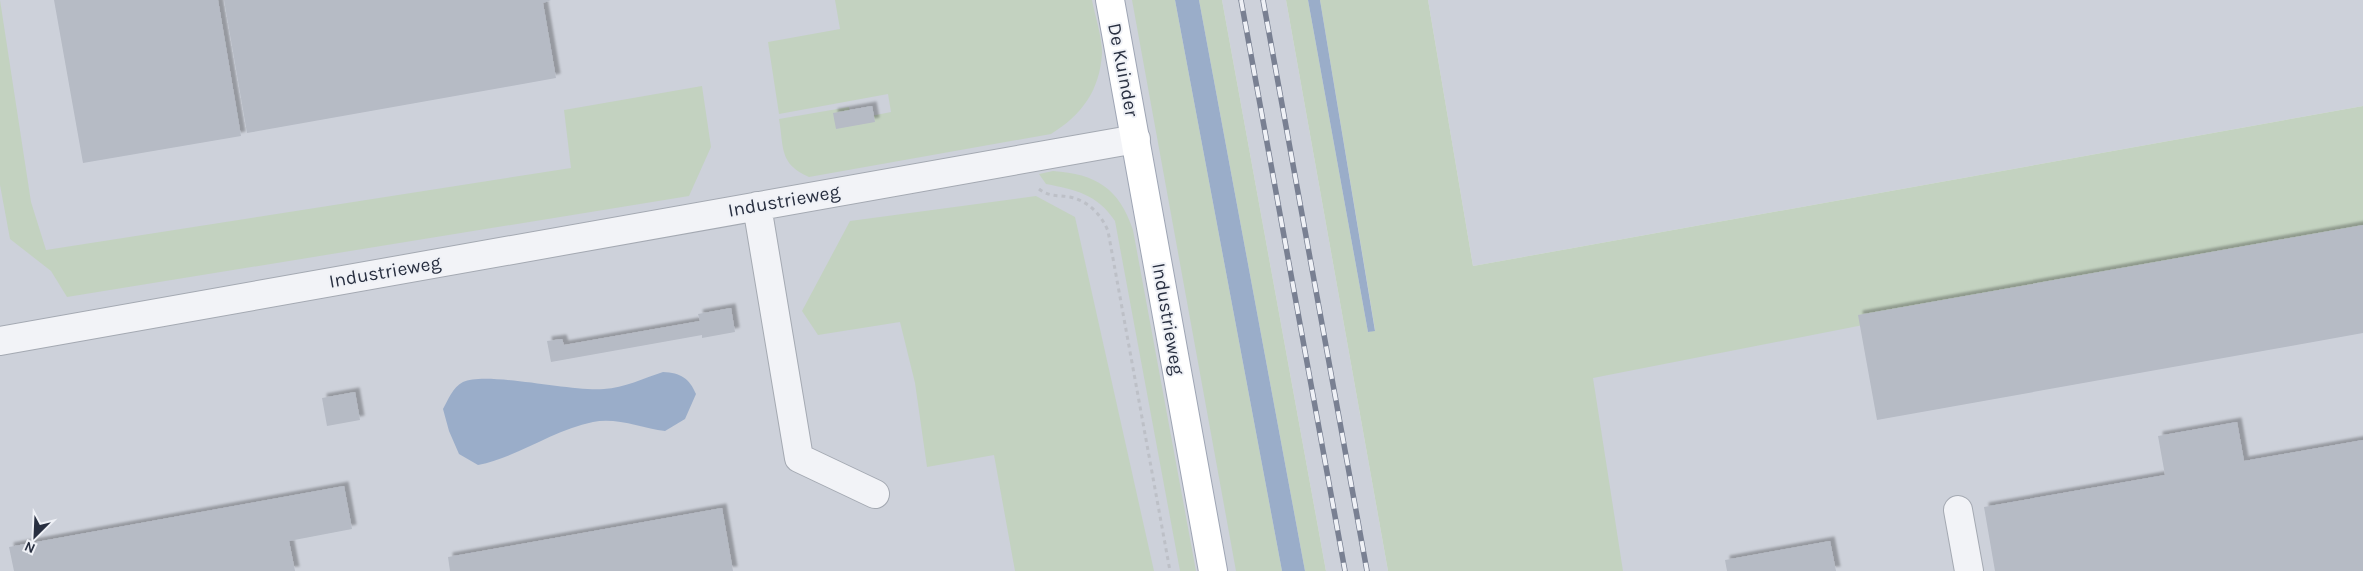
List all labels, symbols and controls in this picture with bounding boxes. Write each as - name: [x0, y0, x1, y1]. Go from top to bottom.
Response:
- street label: De Kuinder: [1103, 21, 1143, 119]
- street label: Industrieweg: [726, 180, 842, 222]
- street label: Industrieweg: [327, 251, 443, 293]
- street label: Industrieweg: [1147, 261, 1189, 377]
- north arrow: [10, 511, 60, 561]
- text: N: [22, 538, 38, 557]

